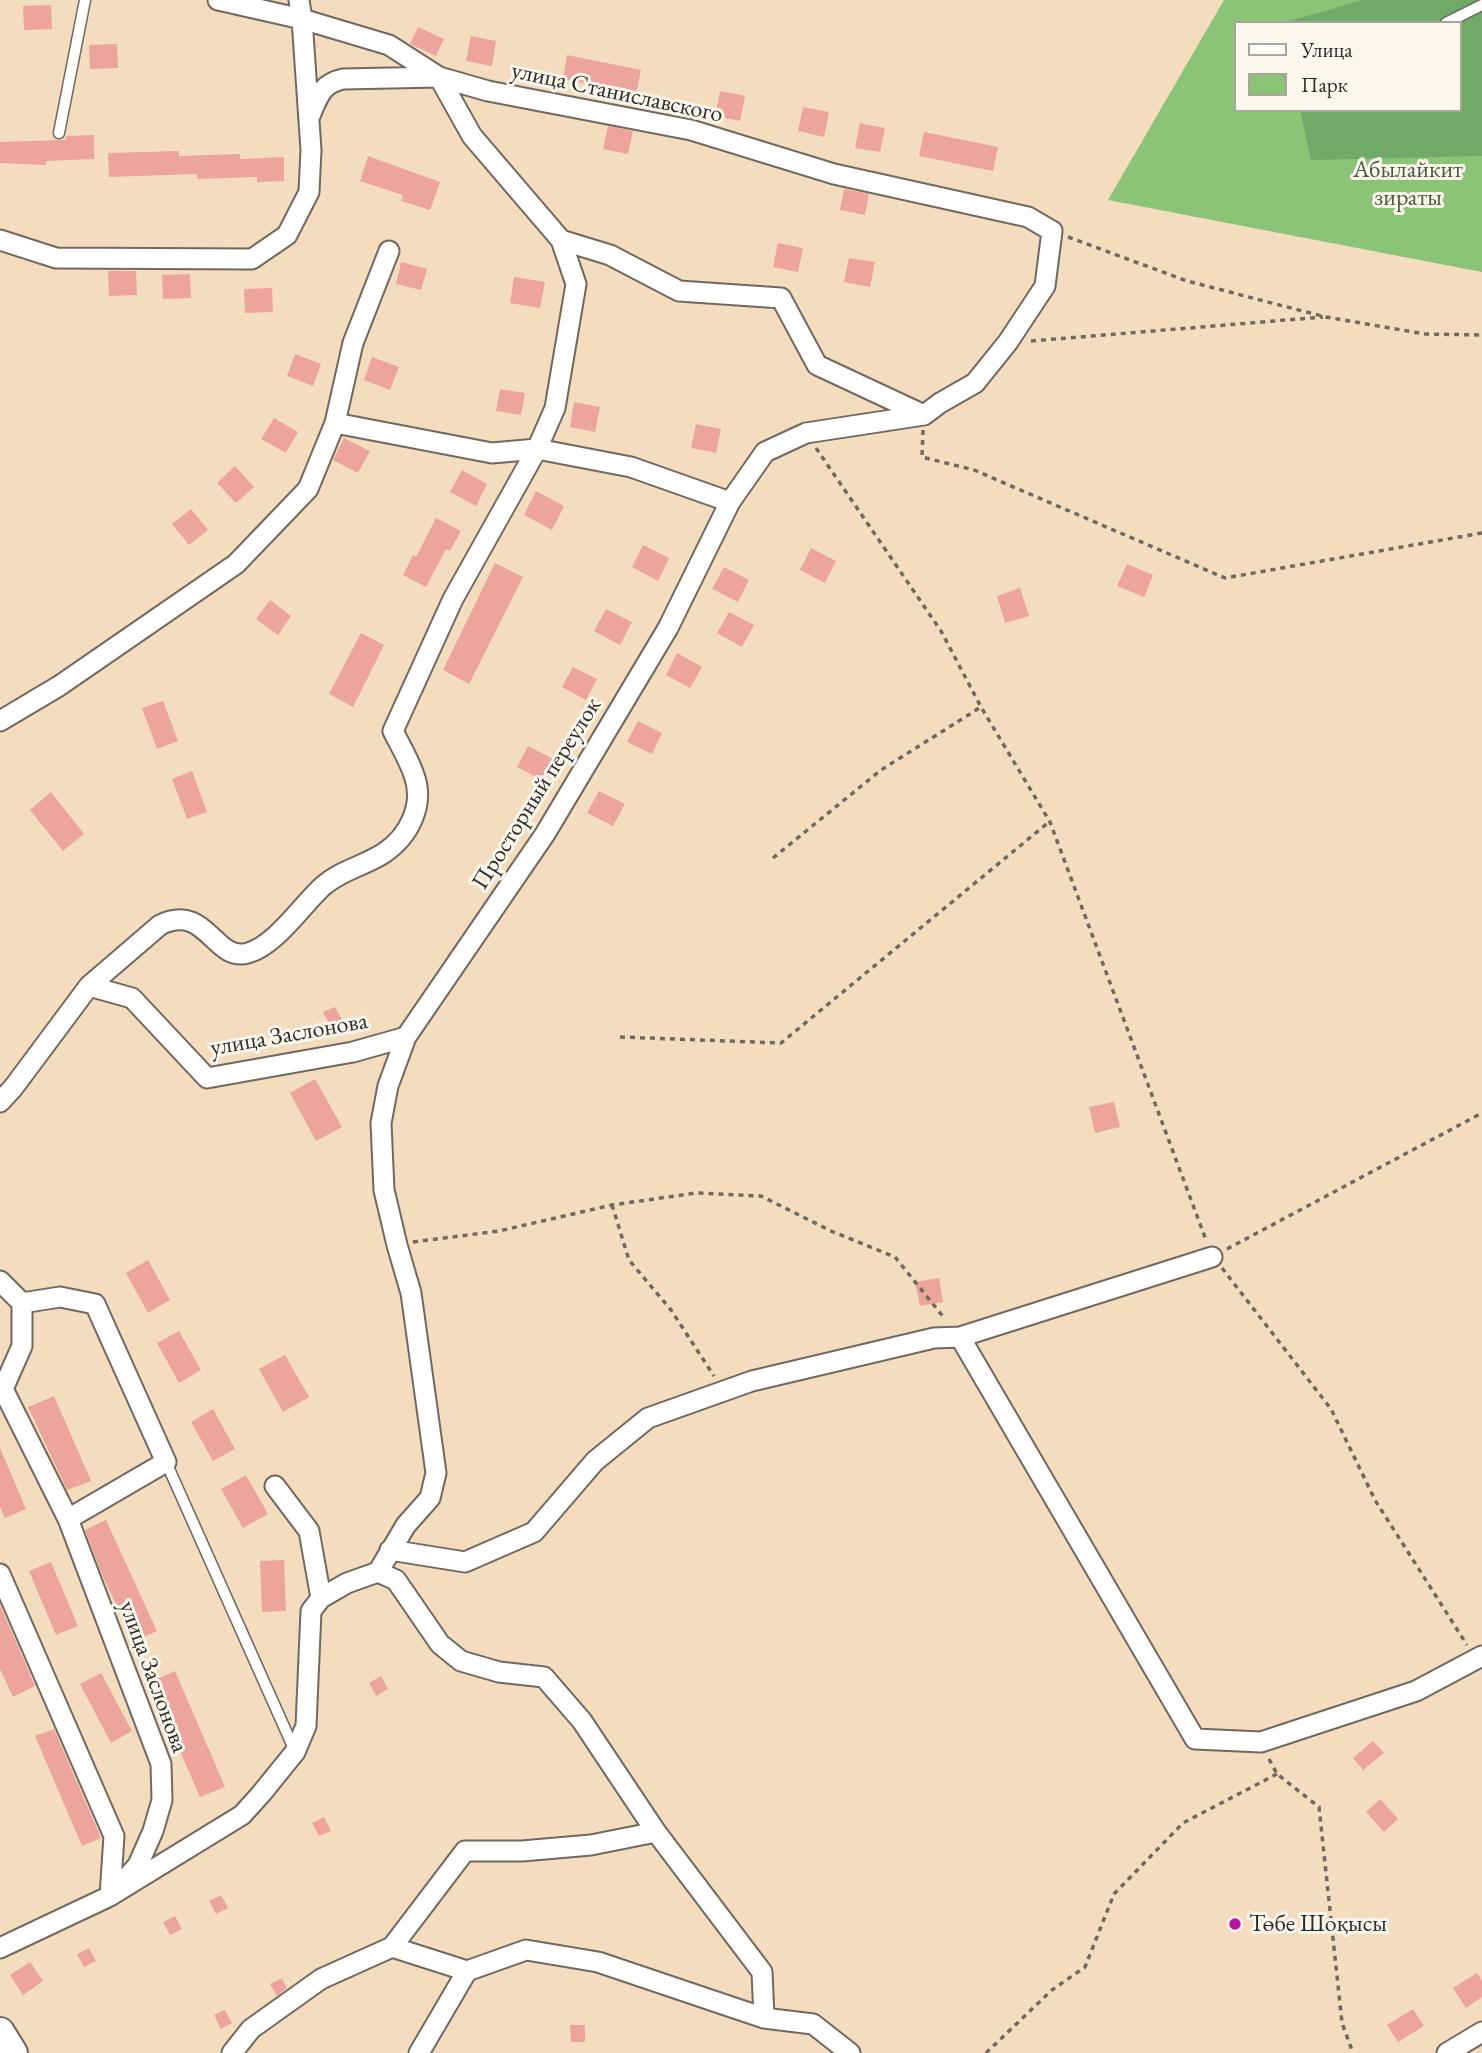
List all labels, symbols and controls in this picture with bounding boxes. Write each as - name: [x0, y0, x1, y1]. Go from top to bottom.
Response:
- legend: [1234, 21, 1461, 112]
- text: Улица: [1301, 36, 1353, 63]
- street label: улица Станиславского: [509, 57, 725, 129]
- text: Парк: [1301, 71, 1348, 98]
- park label: Абылайкит зираты: [1353, 156, 1463, 212]
- street label: Просторный переулок: [466, 693, 608, 895]
- street label: улица Заслонова: [208, 1007, 370, 1063]
- street label: улица Заслонова: [112, 1597, 194, 1757]
- place label: Төбе Шоқысы: [1249, 1910, 1387, 1938]
- marker: Төбе Шоқысы: [1227, 1916, 1243, 1932]

